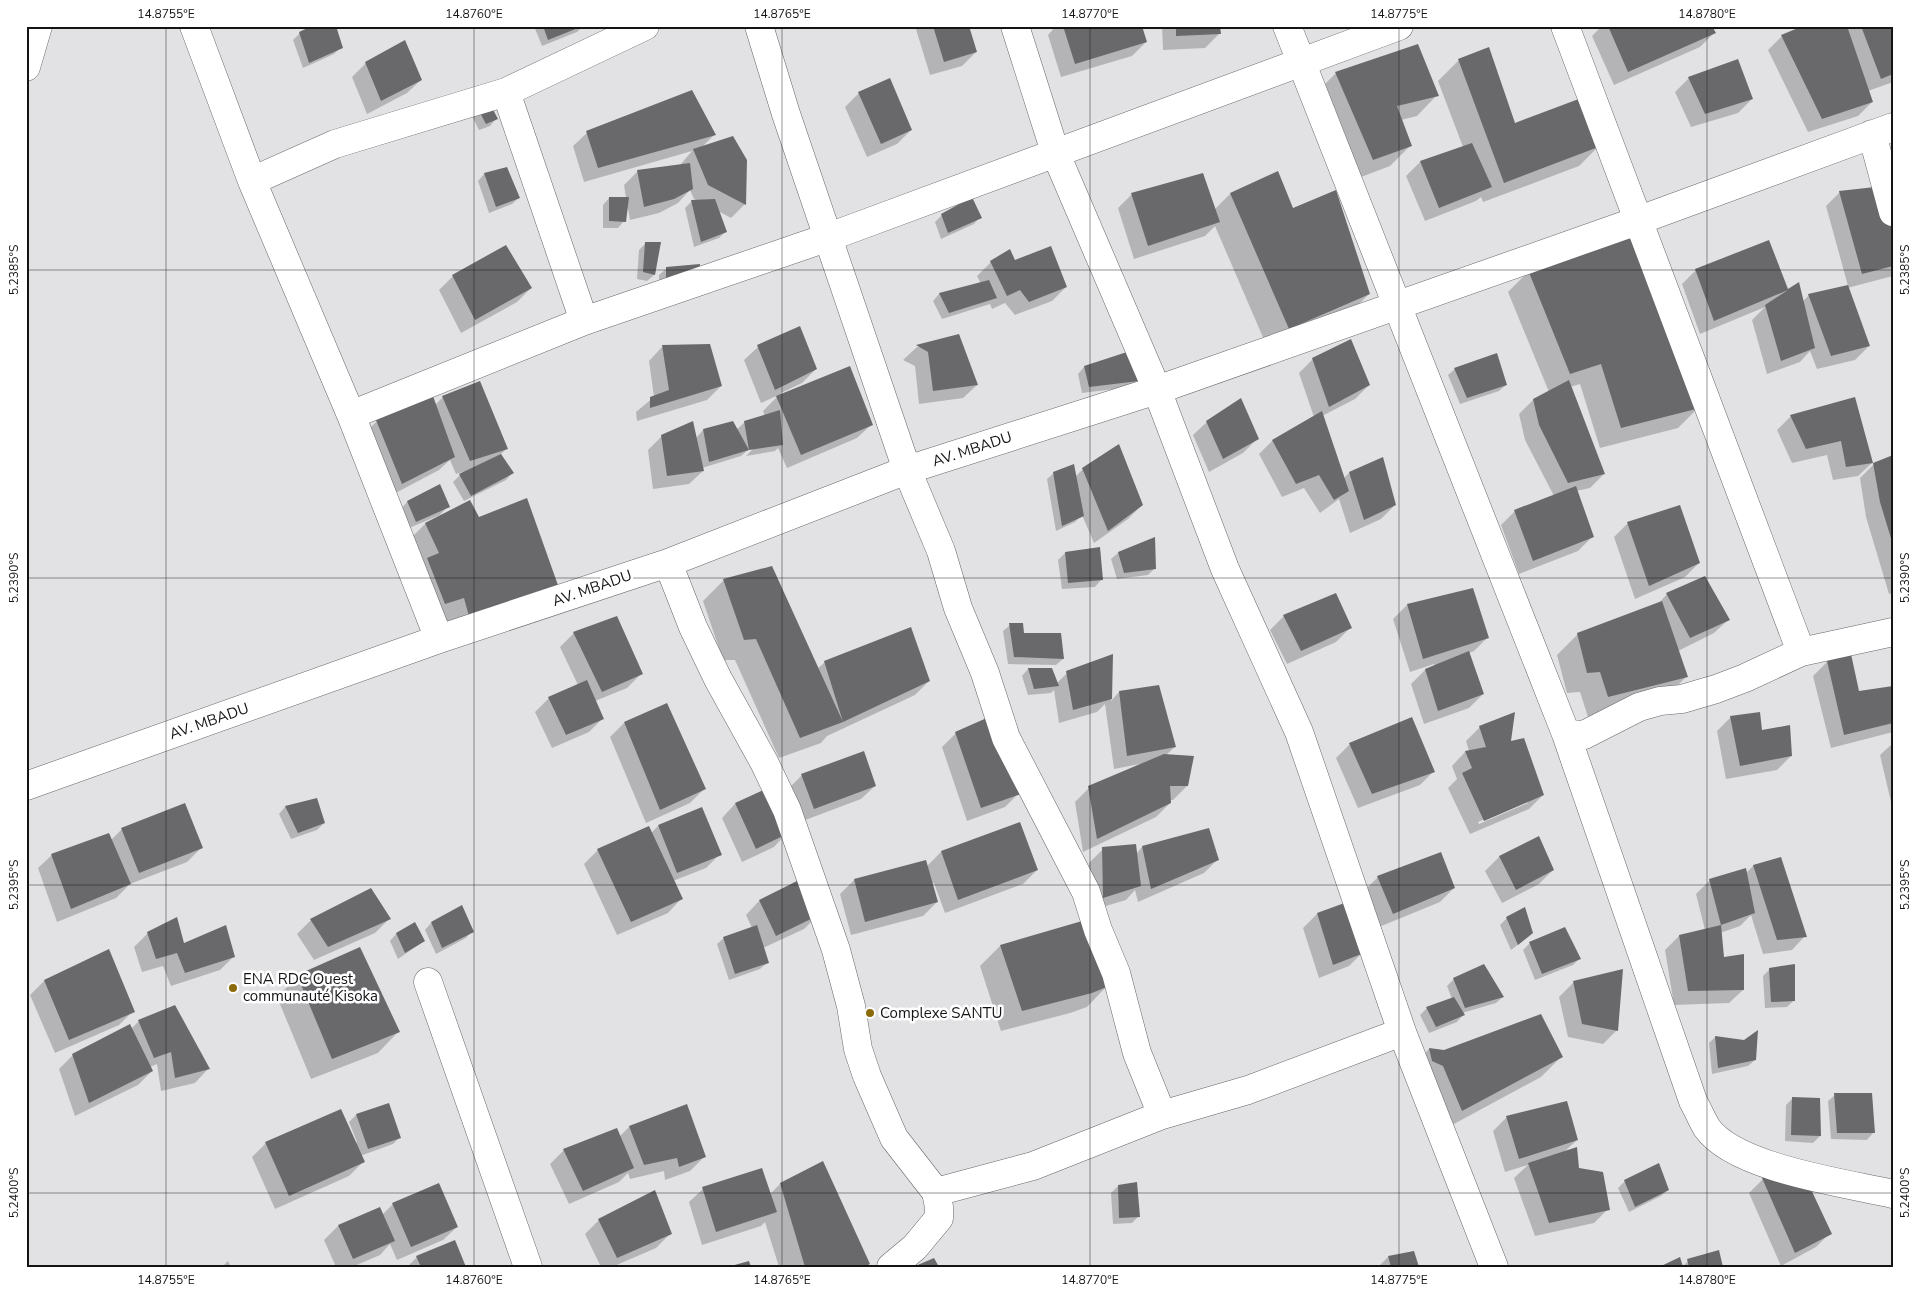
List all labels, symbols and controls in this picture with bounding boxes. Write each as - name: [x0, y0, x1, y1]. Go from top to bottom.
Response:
- text: 14.8755°E: [137, 6, 195, 22]
- text: 14.8760°E: [445, 6, 503, 22]
- text: 14.8765°E: [753, 6, 811, 22]
- text: 14.8770°E: [1061, 6, 1119, 22]
- text: 14.8775°E: [1370, 6, 1428, 22]
- text: 14.8780°E: [1678, 6, 1736, 22]
- text: 5.2385°S: [6, 245, 22, 295]
- text: 5.2385°S: [1897, 245, 1913, 295]
- street label: AV. MBADU: [930, 427, 1014, 471]
- text: 5.2390°S: [6, 553, 22, 603]
- text: 5.2390°S: [1897, 553, 1913, 603]
- street label: AV. MBADU: [550, 565, 634, 611]
- street label: AV. MBADU: [167, 698, 251, 744]
- text: 5.2395°S: [6, 860, 22, 910]
- text: 5.2395°S: [1897, 860, 1913, 910]
- place label: ENA RDC Ouest communauté Kisoka: [243, 969, 378, 1006]
- marker: ENA RDC Ouest communauté Kisoka: [227, 982, 239, 994]
- place label: Complexe SANTU: [880, 1003, 1003, 1023]
- marker: Complexe SANTU: [864, 1007, 876, 1019]
- text: 5.2400°S: [6, 1168, 22, 1218]
- text: 5.2400°S: [1897, 1168, 1913, 1218]
- text: 14.8755°E: [137, 1272, 195, 1288]
- text: 14.8760°E: [445, 1272, 503, 1288]
- text: 14.8765°E: [753, 1272, 811, 1288]
- text: 14.8770°E: [1061, 1272, 1119, 1288]
- text: 14.8775°E: [1370, 1272, 1428, 1288]
- text: 14.8780°E: [1678, 1272, 1736, 1288]

